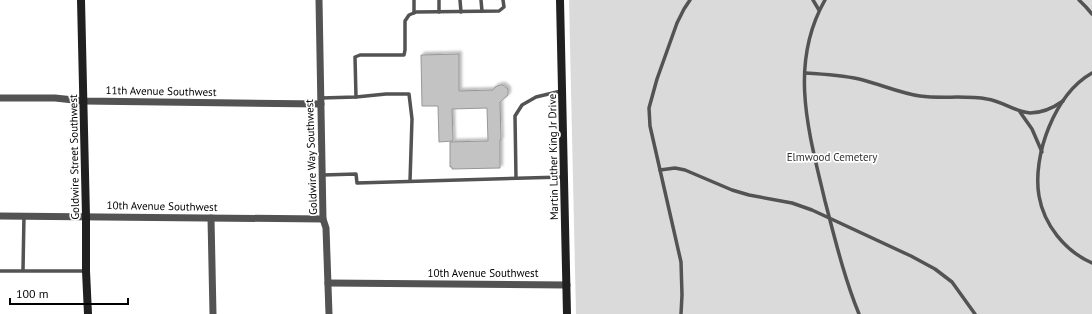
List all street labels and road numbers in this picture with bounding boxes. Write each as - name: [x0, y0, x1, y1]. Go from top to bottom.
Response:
- street label: 11th Avenue Southwest: [105, 83, 217, 99]
- street label: Martin Luther King Jr Drive: [545, 93, 561, 220]
- street label: Goldwire Street Southwest: [66, 94, 82, 220]
- street label: Goldwire Way Southwest: [302, 99, 320, 215]
- street label: 10th Avenue Southwest: [106, 198, 218, 214]
- street label: 10th Avenue Southwest: [428, 266, 539, 280]

